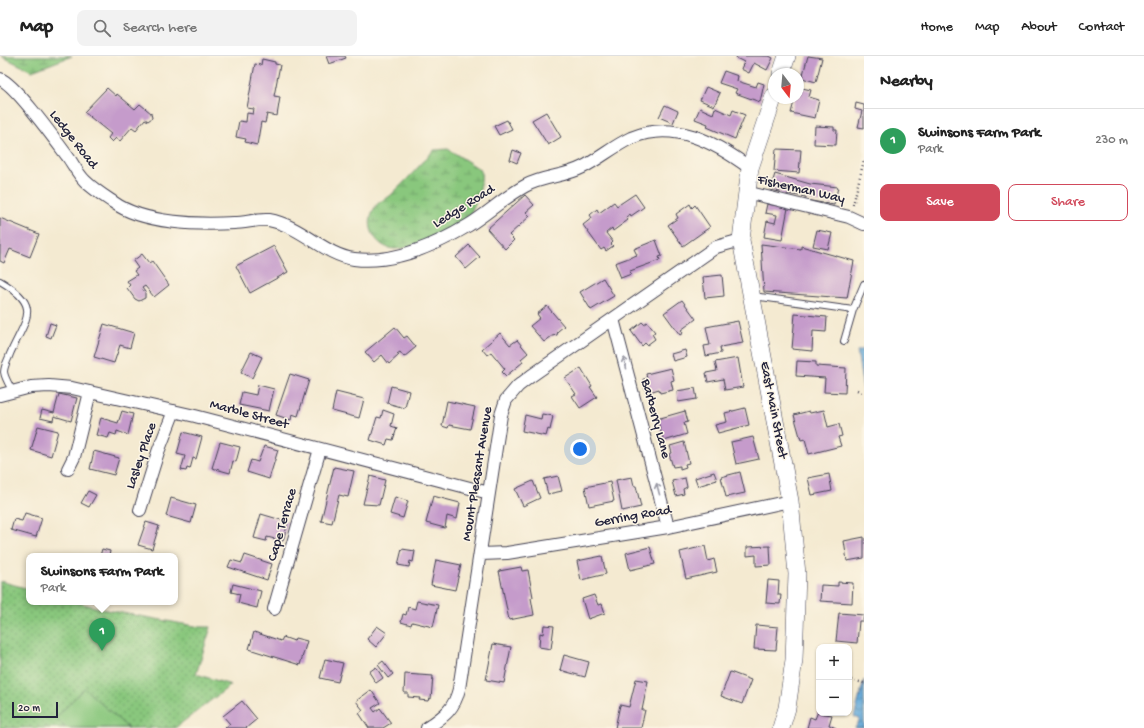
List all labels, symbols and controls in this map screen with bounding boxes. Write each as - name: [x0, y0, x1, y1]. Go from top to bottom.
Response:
- search box: [77, 10, 357, 46]
- text: Map: [20, 16, 53, 39]
- icon: search: [91, 17, 113, 39]
- text: Search here: [123, 19, 197, 37]
- text: Home: [921, 19, 953, 36]
- text: Map: [975, 19, 999, 36]
- text: About: [1021, 19, 1057, 36]
- text: Contact: [1079, 19, 1124, 36]
- north arrow: [768, 68, 804, 104]
- text: Nearby: [880, 72, 933, 92]
- street label: Ledge Road: [45, 107, 102, 174]
- text: Swinsons Farm Park: [918, 124, 1041, 142]
- text: 1: [890, 133, 896, 148]
- text: 230 m: [1095, 133, 1128, 148]
- text: Park: [918, 142, 943, 157]
- street label: Fisherman Way: [755, 171, 847, 208]
- street label: Ledge Road: [430, 180, 500, 233]
- button: Save: [880, 184, 1000, 221]
- button: Share: [1008, 184, 1128, 221]
- one-way arrow: [621, 357, 628, 370]
- street label: East Main Street: [755, 360, 791, 461]
- street label: Barberry Lane: [636, 377, 674, 461]
- street label: Marble Street: [208, 396, 291, 434]
- street label: Mount Pleasant Avenue: [459, 405, 497, 542]
- street label: Lasley Place: [123, 420, 162, 491]
- your location: [570, 439, 590, 459]
- one-way arrow: [654, 483, 661, 496]
- street label: Cape Terrace: [264, 486, 302, 563]
- street label: Gerring Road: [593, 502, 674, 532]
- popup: [26, 553, 178, 605]
- text: Swinsons Farm Park: [41, 563, 163, 581]
- text: Park: [41, 581, 66, 596]
- pin: 1: [89, 618, 115, 651]
- map controls: [816, 644, 852, 716]
- button: +: [816, 644, 852, 680]
- button: −: [816, 680, 852, 716]
- scale bar: [12, 700, 58, 719]
- text: 20 m: [18, 703, 40, 715]

